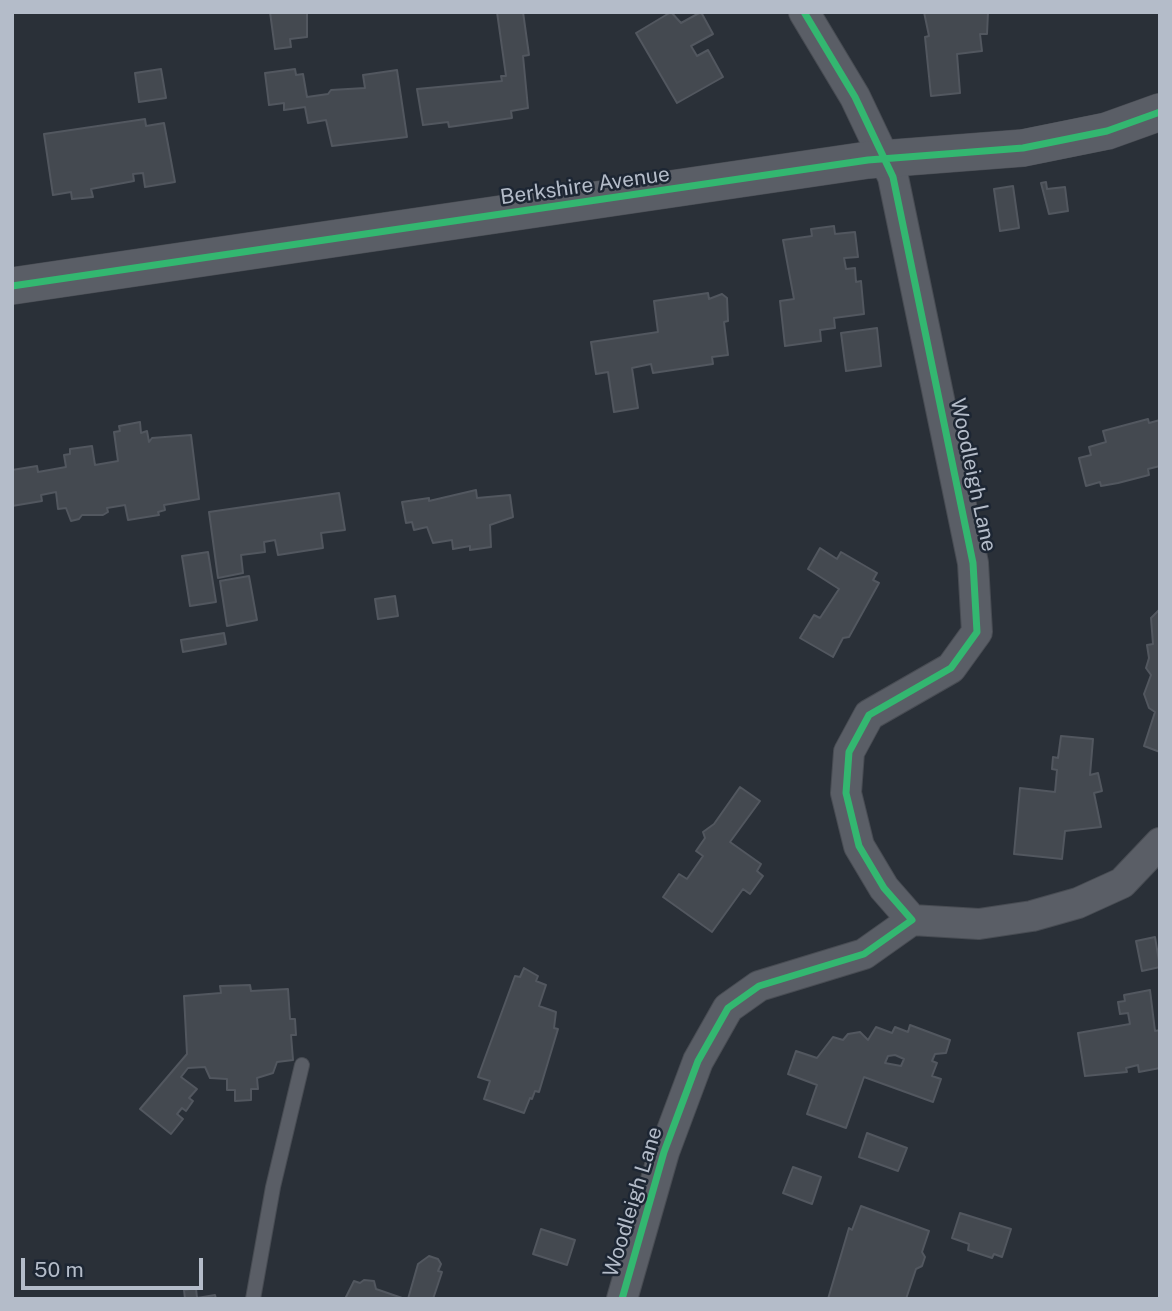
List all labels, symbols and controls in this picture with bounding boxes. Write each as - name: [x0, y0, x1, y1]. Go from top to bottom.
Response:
- street label: Berkshire Avenue: [499, 162, 671, 210]
- street label: Woodleigh Lane: [944, 396, 1002, 554]
- street label: Woodleigh Lane: [598, 1124, 668, 1280]
- scale bar: [24, 1244, 206, 1288]
- text: 50 m: [34, 1257, 84, 1282]

